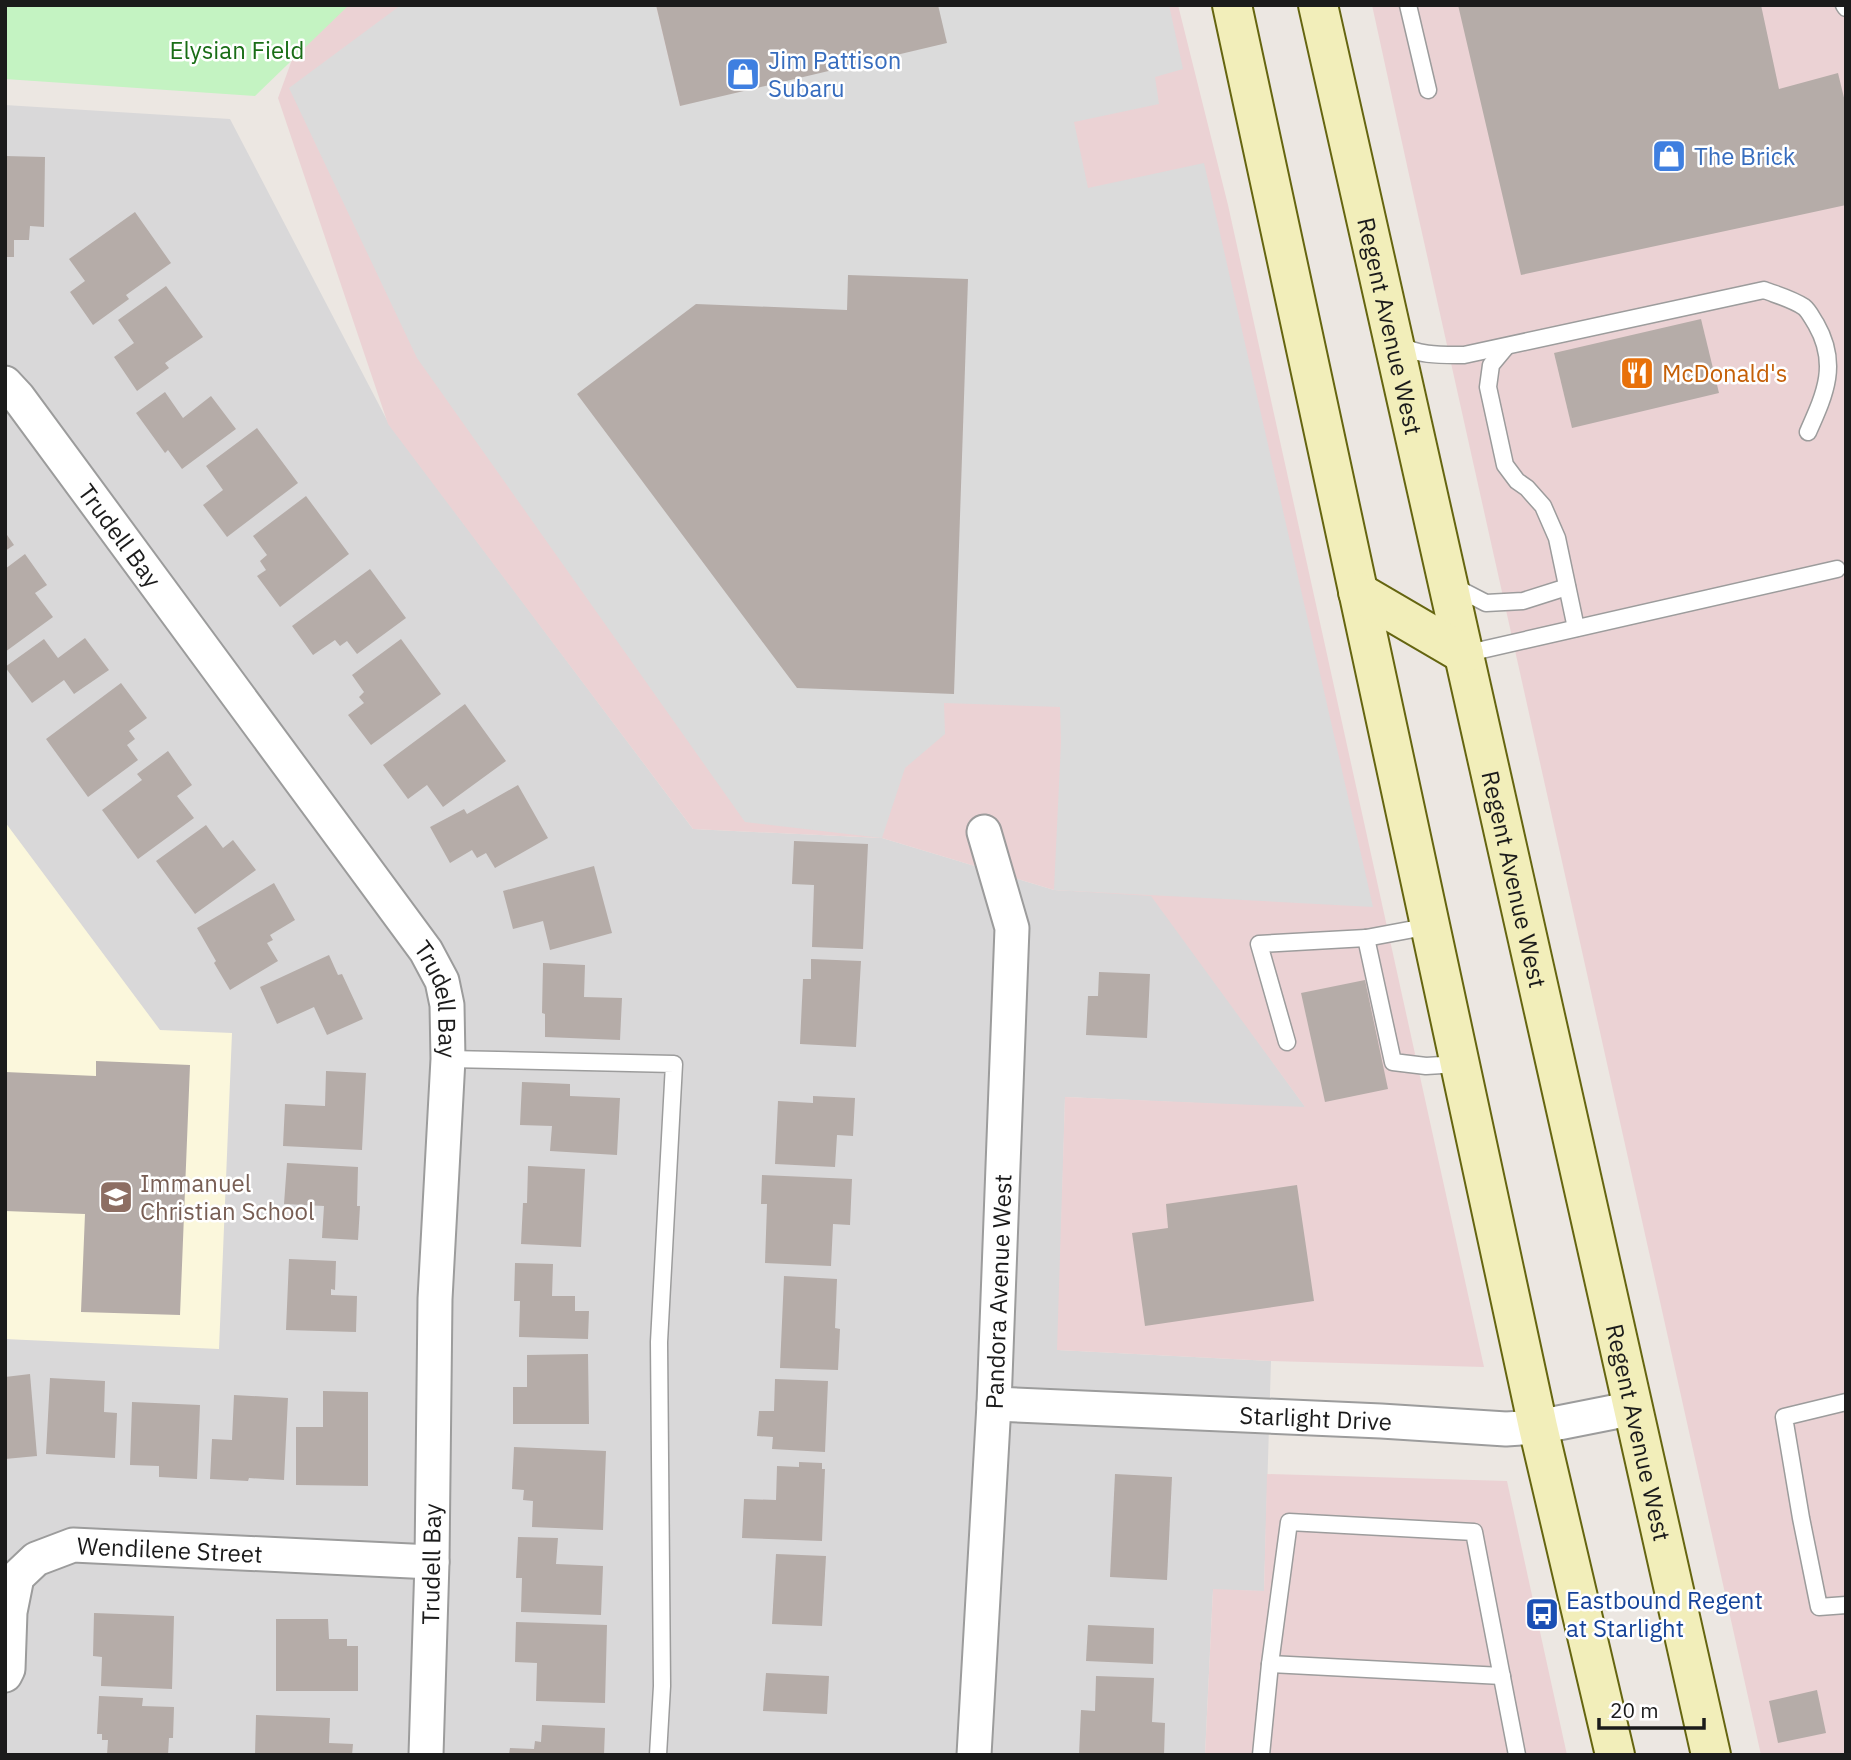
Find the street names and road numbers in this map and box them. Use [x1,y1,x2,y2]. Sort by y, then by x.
street label: Regent Avenue West [1350,214,1430,438]
street label: Trudell Bay [71,477,169,594]
street label: Regent Avenue West [1474,768,1554,991]
street label: Trudell Bay [407,934,464,1058]
street label: Pandora Avenue West [978,1173,1019,1410]
street label: Regent Avenue West [1599,1321,1678,1544]
street label: Starlight Drive [1239,1399,1393,1438]
street label: Trudell Bay [414,1503,448,1625]
street label: Wendilene Street [76,1529,263,1570]

